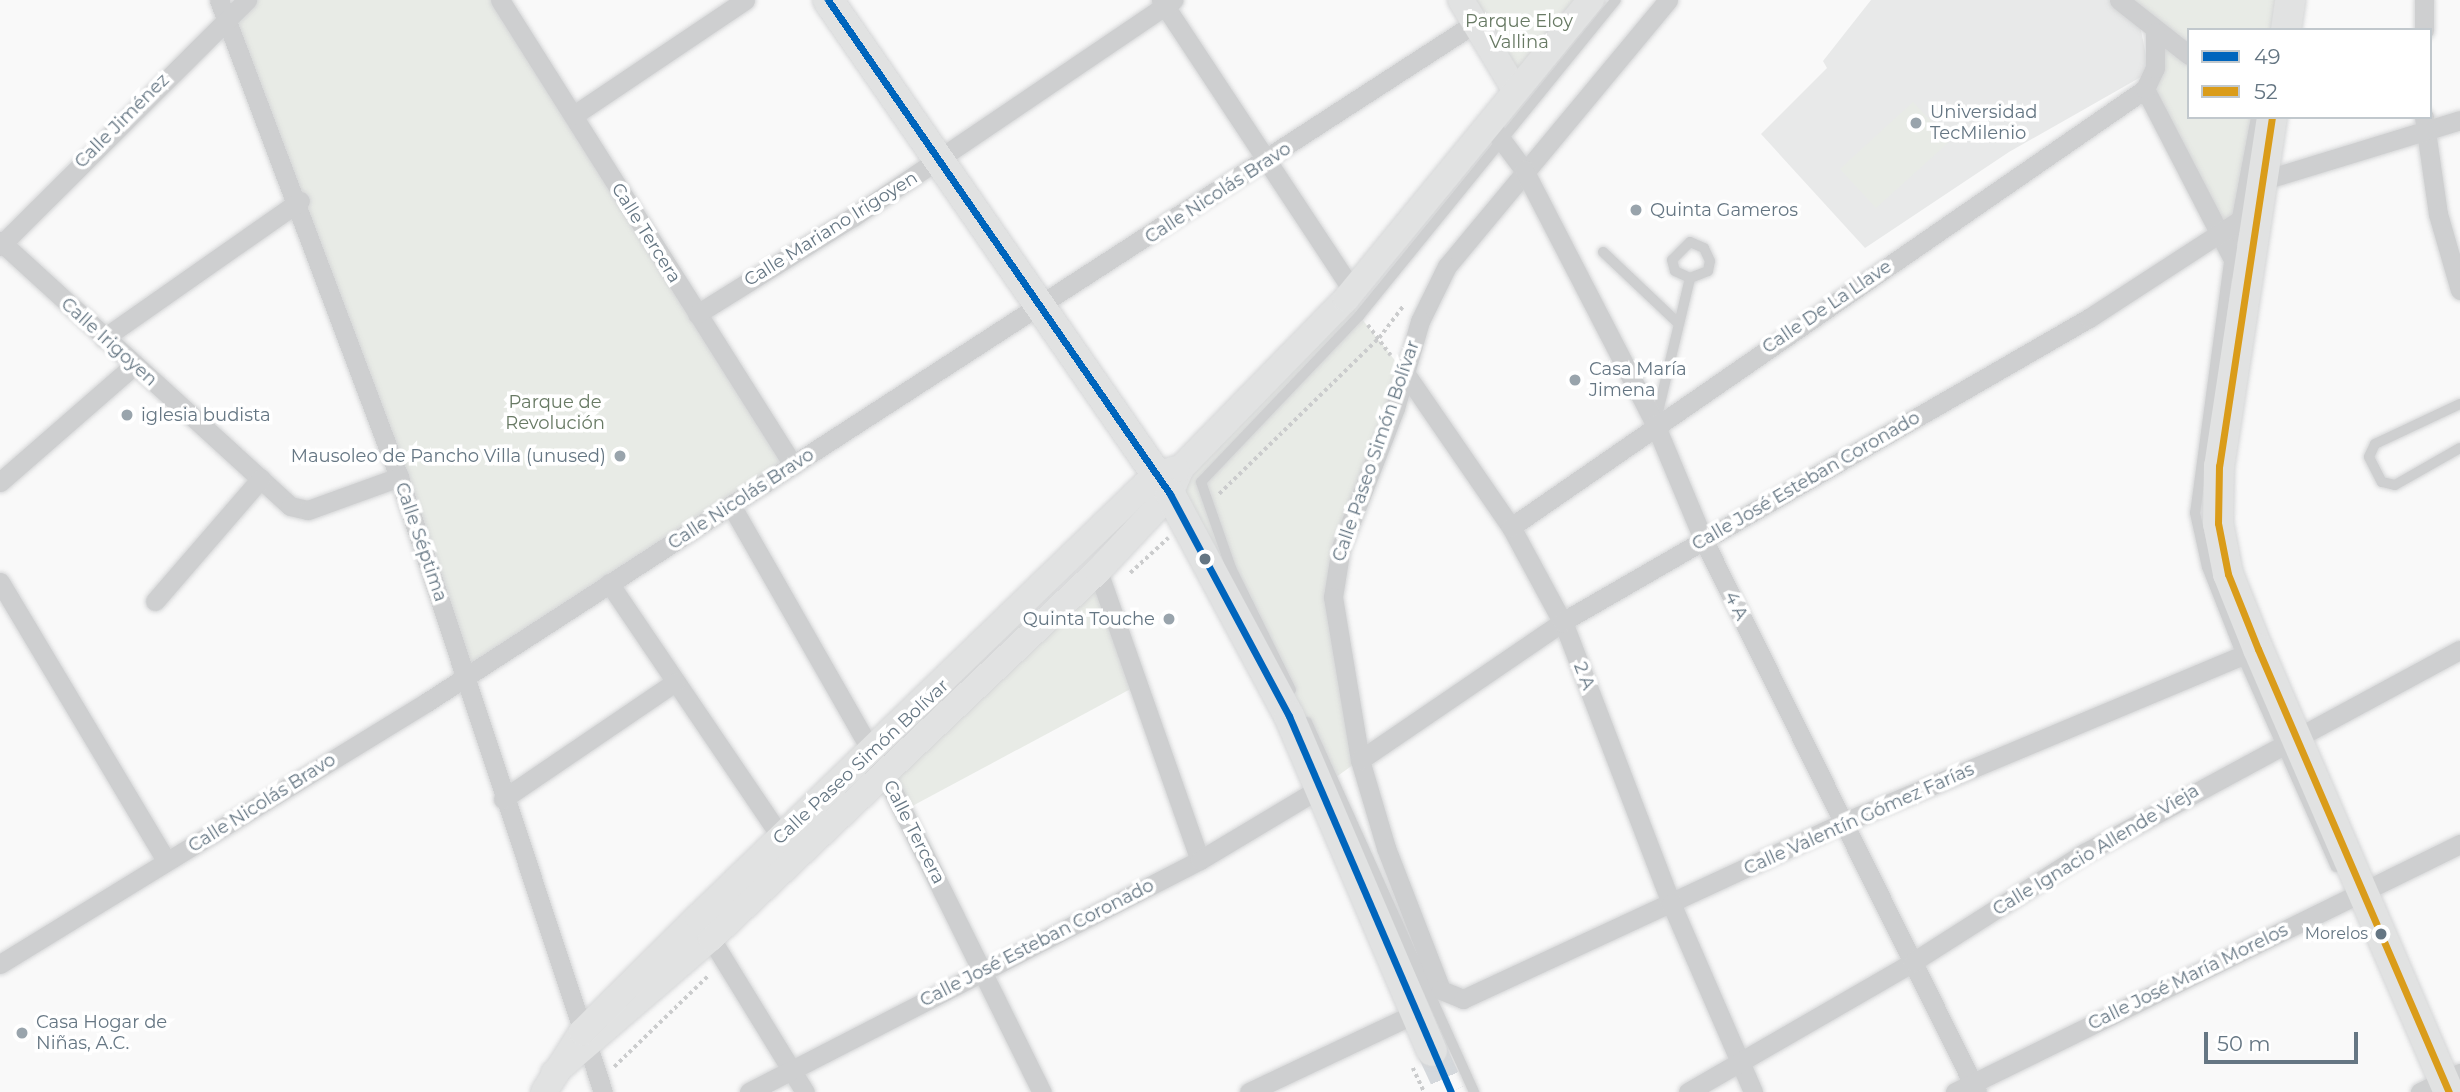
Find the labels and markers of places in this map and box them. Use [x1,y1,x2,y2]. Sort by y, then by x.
place label: Universidad TecMilenio [1930,102,2037,144]
marker: Universidad TecMilenio [1908,115,1924,131]
place label: Quinta Gameros [1650,199,1798,221]
marker: Quinta Gameros [1628,202,1644,218]
place label: Casa María Jimena [1589,359,1687,402]
marker: Casa María Jimena [1567,372,1583,388]
place label: iglesia budista [141,404,271,426]
marker: iglesia budista [119,407,135,423]
place label: Mausoleo de Pancho Villa (unused) [291,445,606,467]
marker: Mausoleo de Pancho Villa (unused) [612,448,628,464]
unlabelled marker [1198,552,1212,566]
place label: Quinta Touche [1023,608,1155,630]
marker: Quinta Touche [1161,611,1177,627]
place label: Morelos [2305,924,2368,944]
marker: Morelos [2374,927,2388,941]
place label: Casa Hogar de Niñas, A.C. [36,1012,167,1054]
marker: Casa Hogar de Niñas, A.C. [14,1025,30,1041]

